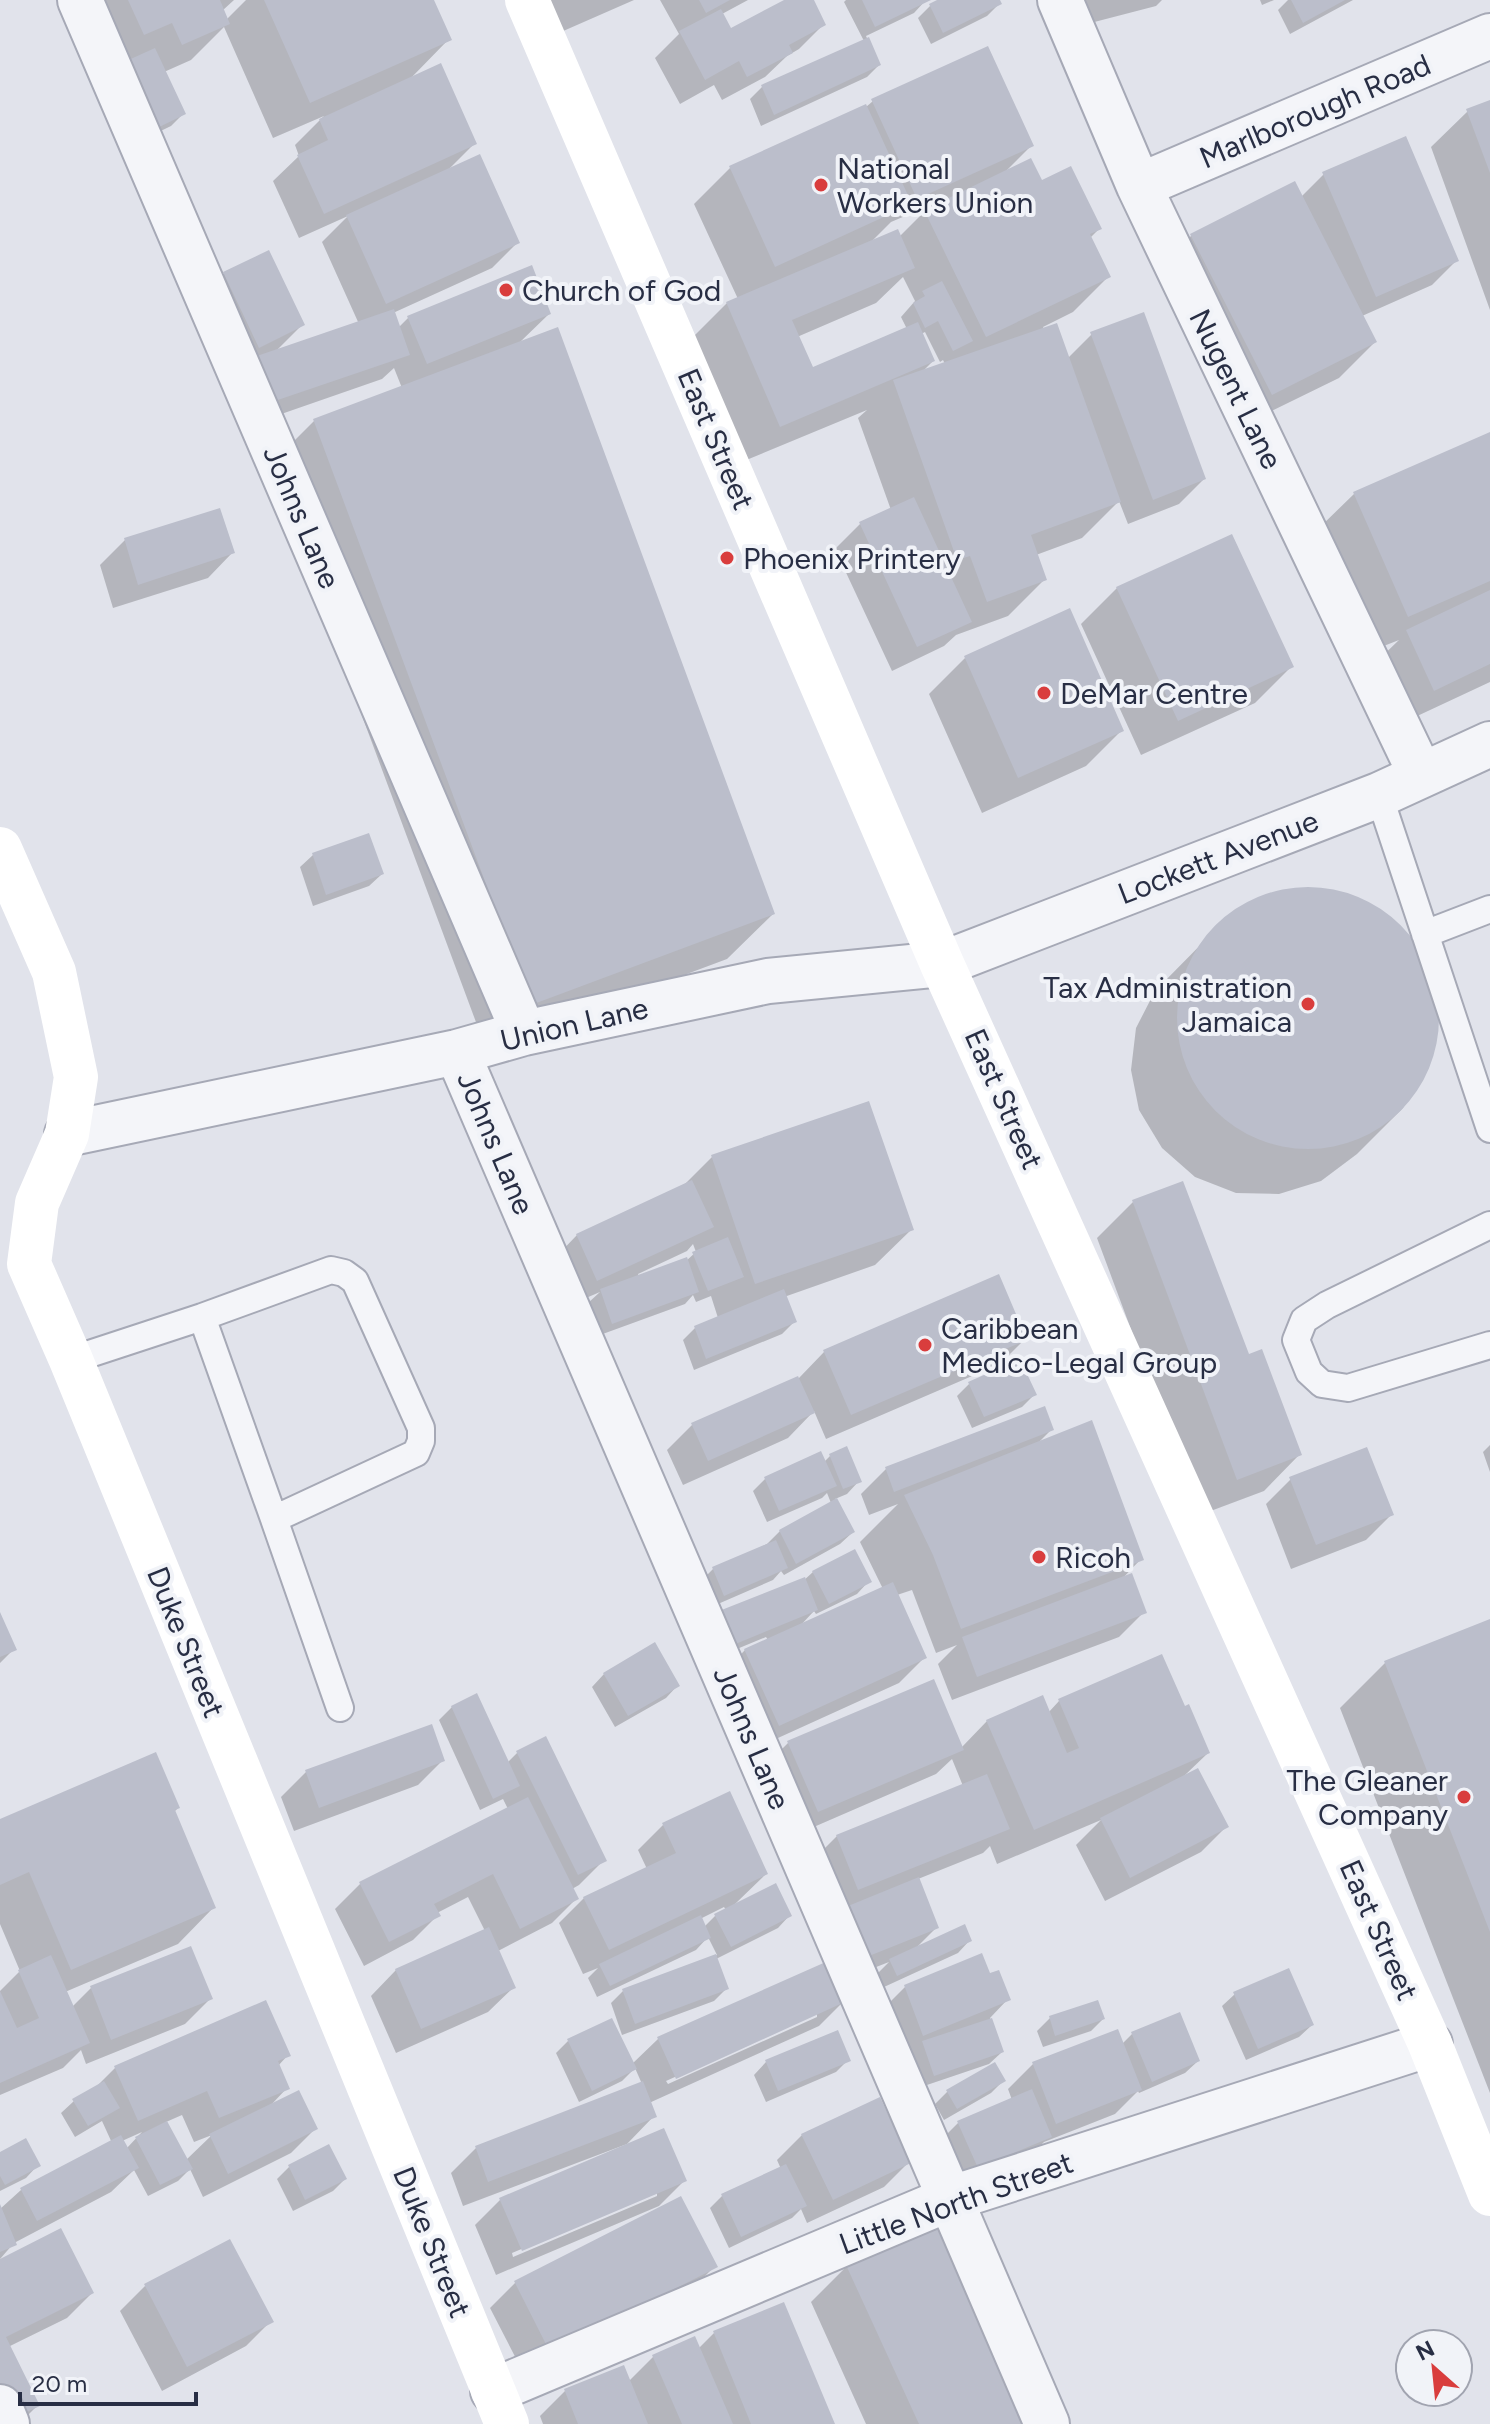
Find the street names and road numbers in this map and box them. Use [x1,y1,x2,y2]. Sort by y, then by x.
street label: Marlborough Road [1194,46,1436,176]
street label: Nugent Lane [1181,303,1291,475]
street label: East Street [670,363,762,515]
street label: Johns Lane [255,440,349,594]
street label: Lockett Avenue [1113,802,1323,912]
street label: Union Lane [497,989,651,1059]
street label: East Street [957,1023,1051,1175]
street label: Johns Lane [449,1066,543,1220]
street label: Duke Street [139,1561,233,1723]
street label: Johns Lane [705,1661,799,1815]
street label: East Street [1332,1854,1426,2006]
street label: Little North Street [834,2144,1078,2262]
street label: Duke Street [385,2161,479,2323]

